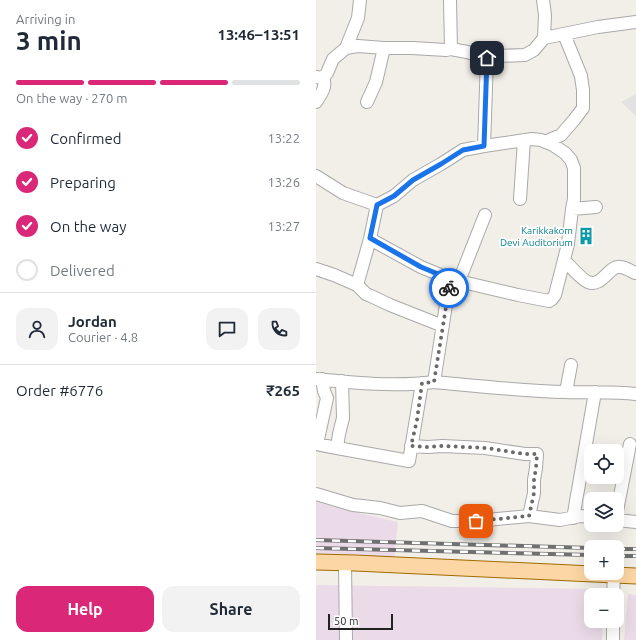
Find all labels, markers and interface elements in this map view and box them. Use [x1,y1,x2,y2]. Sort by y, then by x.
text: Arriving in [16,12,75,26]
text: 3 min [16,26,82,55]
text: 13:46–13:51 [217,26,300,43]
pin [470,41,504,75]
icon: home [476,47,498,69]
text: On the way · 270 m [16,91,128,105]
icon: check [16,127,38,149]
text: Confirmed [50,130,122,147]
text: 13:22 [267,131,300,145]
icon: check [16,171,38,193]
text: Preparing [50,174,116,191]
text: 13:26 [267,175,300,189]
icon: check [16,215,38,237]
text: On the way [50,218,126,235]
text: 13:27 [267,219,300,233]
place label: Karikkakom Devi Auditorium [500,225,573,248]
building icon: Karikkakom Devi Auditorium [576,226,596,246]
text: Delivered [50,262,115,279]
courier [429,268,469,308]
icon: bike [438,277,460,299]
button: person [16,308,58,350]
button: chat [206,308,248,350]
button: phone [258,308,300,350]
text: Jordan [68,313,117,330]
text: Courier · 4.8 [68,330,138,344]
text: Order #6776 [16,382,103,399]
text: ₹265 [266,382,300,399]
map controls [584,444,624,628]
button: locate [584,444,624,484]
button: layers [584,492,624,532]
pin [459,504,493,538]
icon: bag [465,510,487,532]
button: + [584,540,624,580]
button: Help [16,586,154,632]
button: Share [162,586,300,632]
button: − [584,588,624,628]
scale bar [328,612,393,631]
text: 50 m [334,615,358,627]

